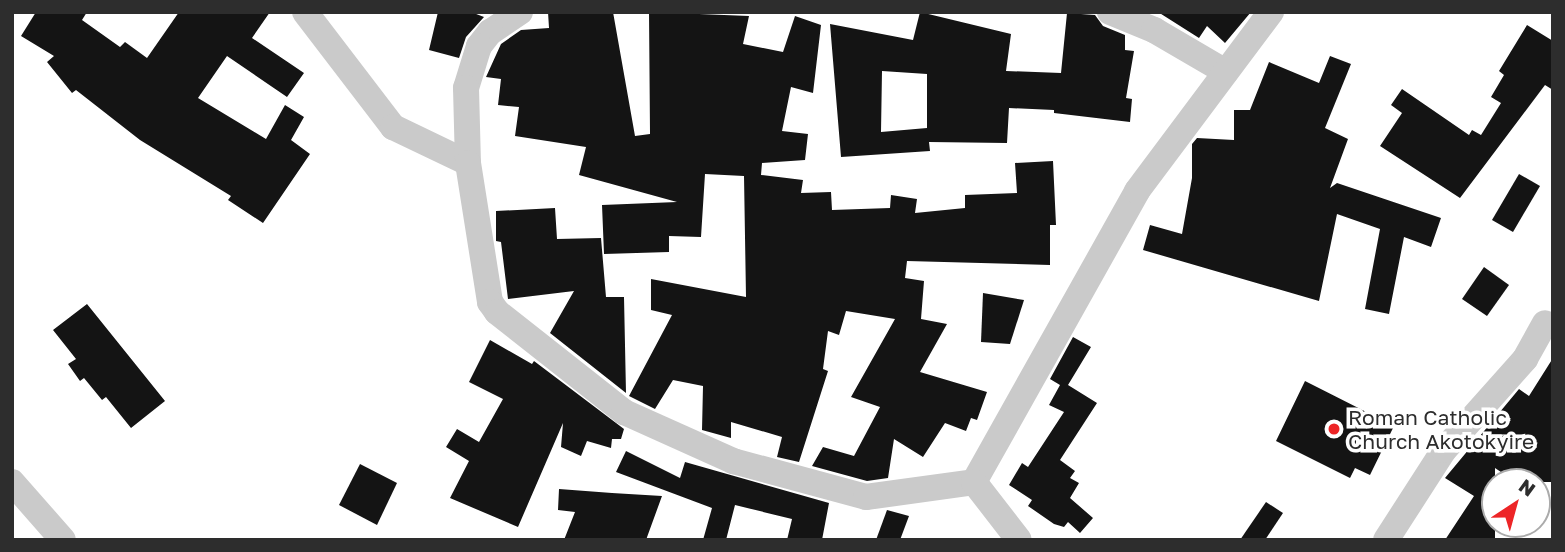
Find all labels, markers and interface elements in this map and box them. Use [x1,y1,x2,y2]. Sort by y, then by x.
place label: Roman Catholic Church Akotokyire [1348,404,1534,454]
marker: Roman Catholic Church Akotokyire [1326,421,1342,437]
north arrow [1481,468,1551,538]
text: N [1515,474,1540,501]

